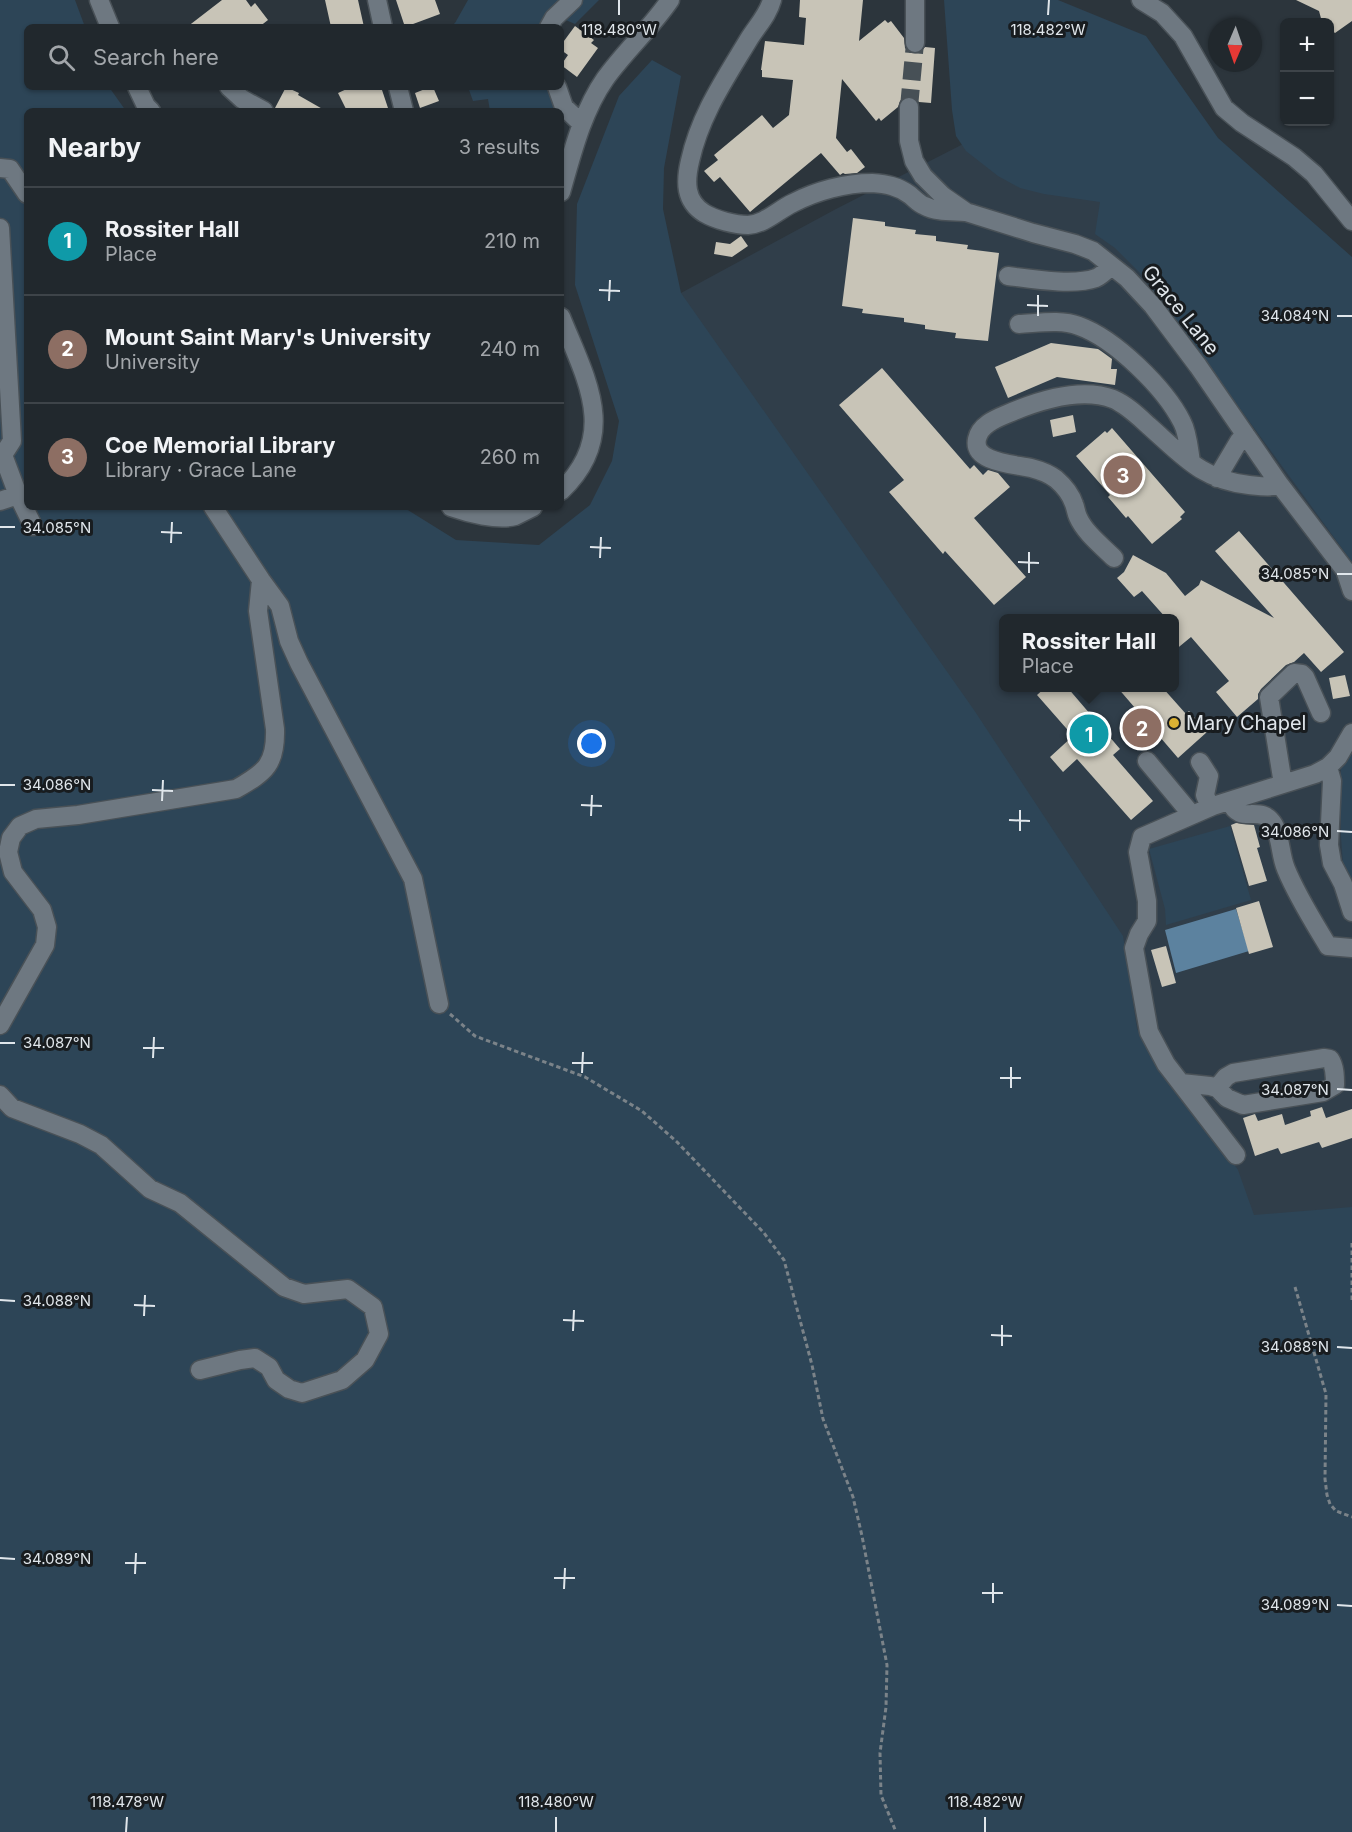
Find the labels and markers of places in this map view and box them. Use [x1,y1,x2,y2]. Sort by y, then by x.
pin: 3 [1104,452,1142,498]
pin: 2 [1122,706,1162,750]
place label: Mary Chapel [1186,711,1306,735]
pin: 1 [1070,712,1108,756]
marker: Mary Chapel [1167,716,1181,730]

